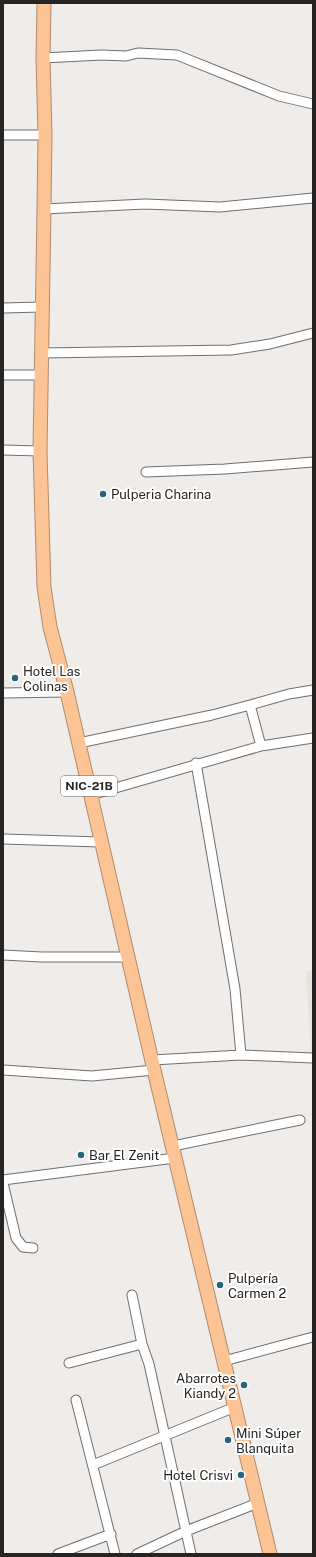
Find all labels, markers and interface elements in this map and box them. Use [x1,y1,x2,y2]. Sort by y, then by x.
place label: Pulperia Charina [111,487,211,502]
marker: Pulperia Charina [98,489,108,499]
place label: Hotel Las Colinas [23,664,80,694]
marker: Hotel Las Colinas [10,673,20,683]
road number: NIC-21B [61,776,117,796]
place label: Bar El Zenit [89,1148,159,1163]
marker: Bar El Zenit [76,1150,86,1160]
place label: Pulpería Carmen 2 [228,1271,286,1301]
marker: Pulpería Carmen 2 [215,1280,225,1290]
place label: Abarrotes Kiandy 2 [176,1371,236,1401]
marker: Abarrotes Kiandy 2 [239,1380,249,1390]
place label: Mini Súper Blanquita [236,1426,301,1456]
marker: Mini Súper Blanquita [223,1435,233,1445]
place label: Hotel Crisvi [163,1468,233,1483]
marker: Hotel Crisvi [236,1470,246,1480]

